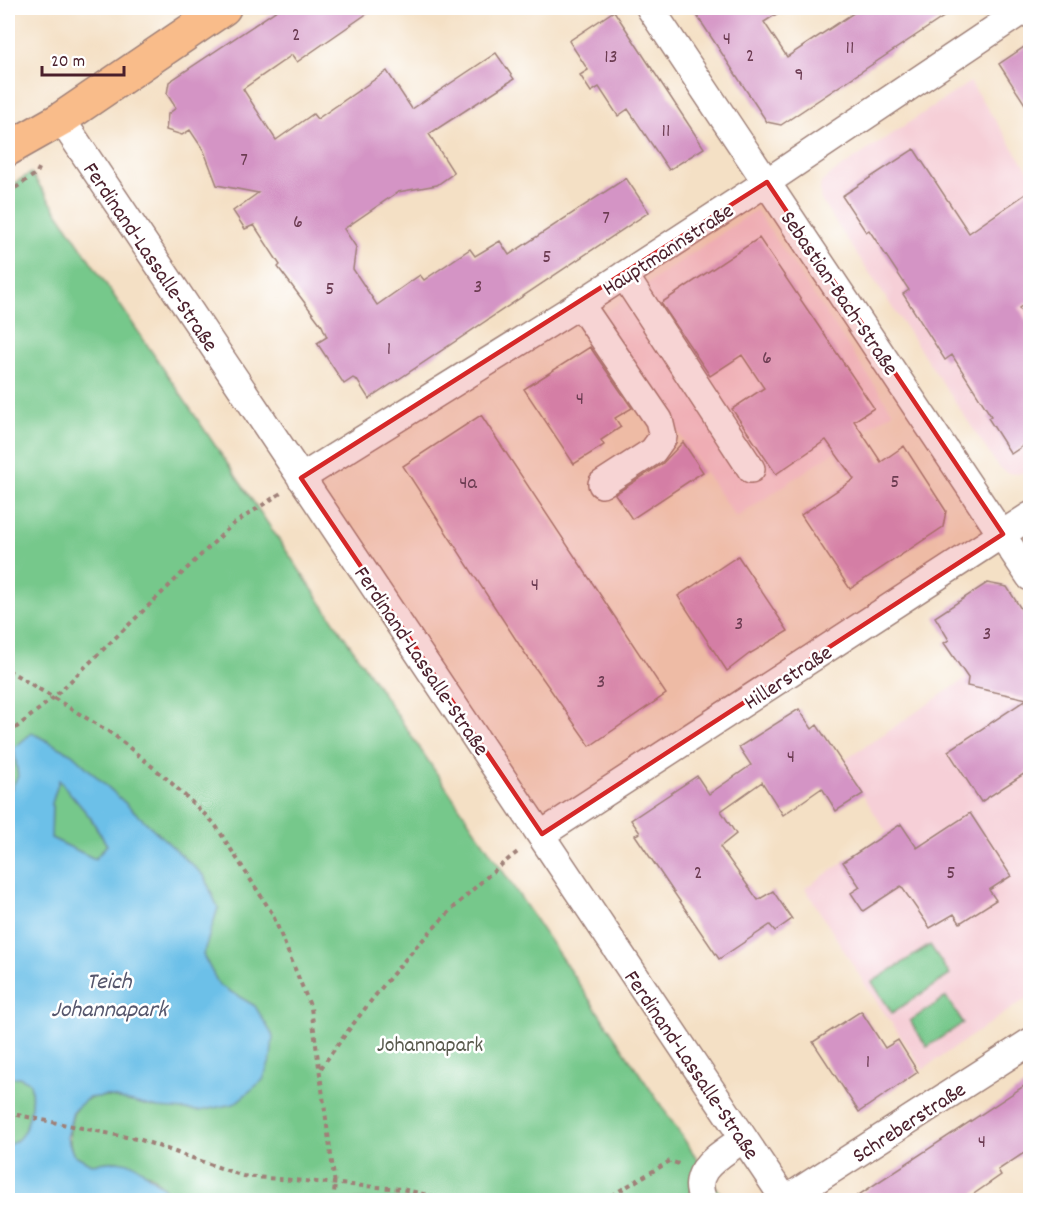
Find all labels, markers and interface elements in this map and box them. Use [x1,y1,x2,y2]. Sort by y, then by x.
house number: 2 [292,22,300,50]
house number: 4 [723,26,731,54]
house number: 11 [846,35,854,63]
scale bar [42,39,124,77]
house number: 2 [746,43,754,71]
house number: 13 [604,44,618,72]
text: 20 m [51,50,85,75]
house number: 9 [794,62,804,90]
house number: 11 [662,118,670,146]
house number: 7 [240,147,248,175]
street label: Ferdinand-Lassalle-Straße [74,157,224,359]
street label: Hauptmannstraße [597,197,741,305]
house number: 7 [602,205,610,233]
street label: Sebastian-Bach-Straße [771,206,905,382]
house number: 6 [293,209,303,237]
house number: 5 [542,244,552,272]
house number: 3 [474,274,482,302]
house number: 5 [325,276,335,304]
house number: 1 [387,336,391,364]
house number: 6 [762,345,772,373]
house number: 4 [576,386,584,414]
house number: 5 [890,469,900,497]
house number: 4a [459,470,477,498]
street label: Ferdinand-Lassalle-Straße [345,561,495,763]
house number: 4 [531,572,539,600]
house number: 3 [735,611,743,639]
house number: 3 [983,621,991,649]
street label: Hillerstraße [739,639,839,719]
house number: 3 [597,669,605,697]
house number: 4 [787,744,795,772]
house number: 2 [694,860,702,888]
house number: 5 [946,860,956,888]
street label: Ferdinand-Lassalle-Straße [615,965,765,1167]
water label: Teich Johannapark [51,966,169,1028]
park label: Johannapark [377,1031,483,1062]
house number: 1 [866,1049,870,1077]
street label: Schreberstraße [847,1076,973,1172]
house number: 4 [978,1129,986,1157]

